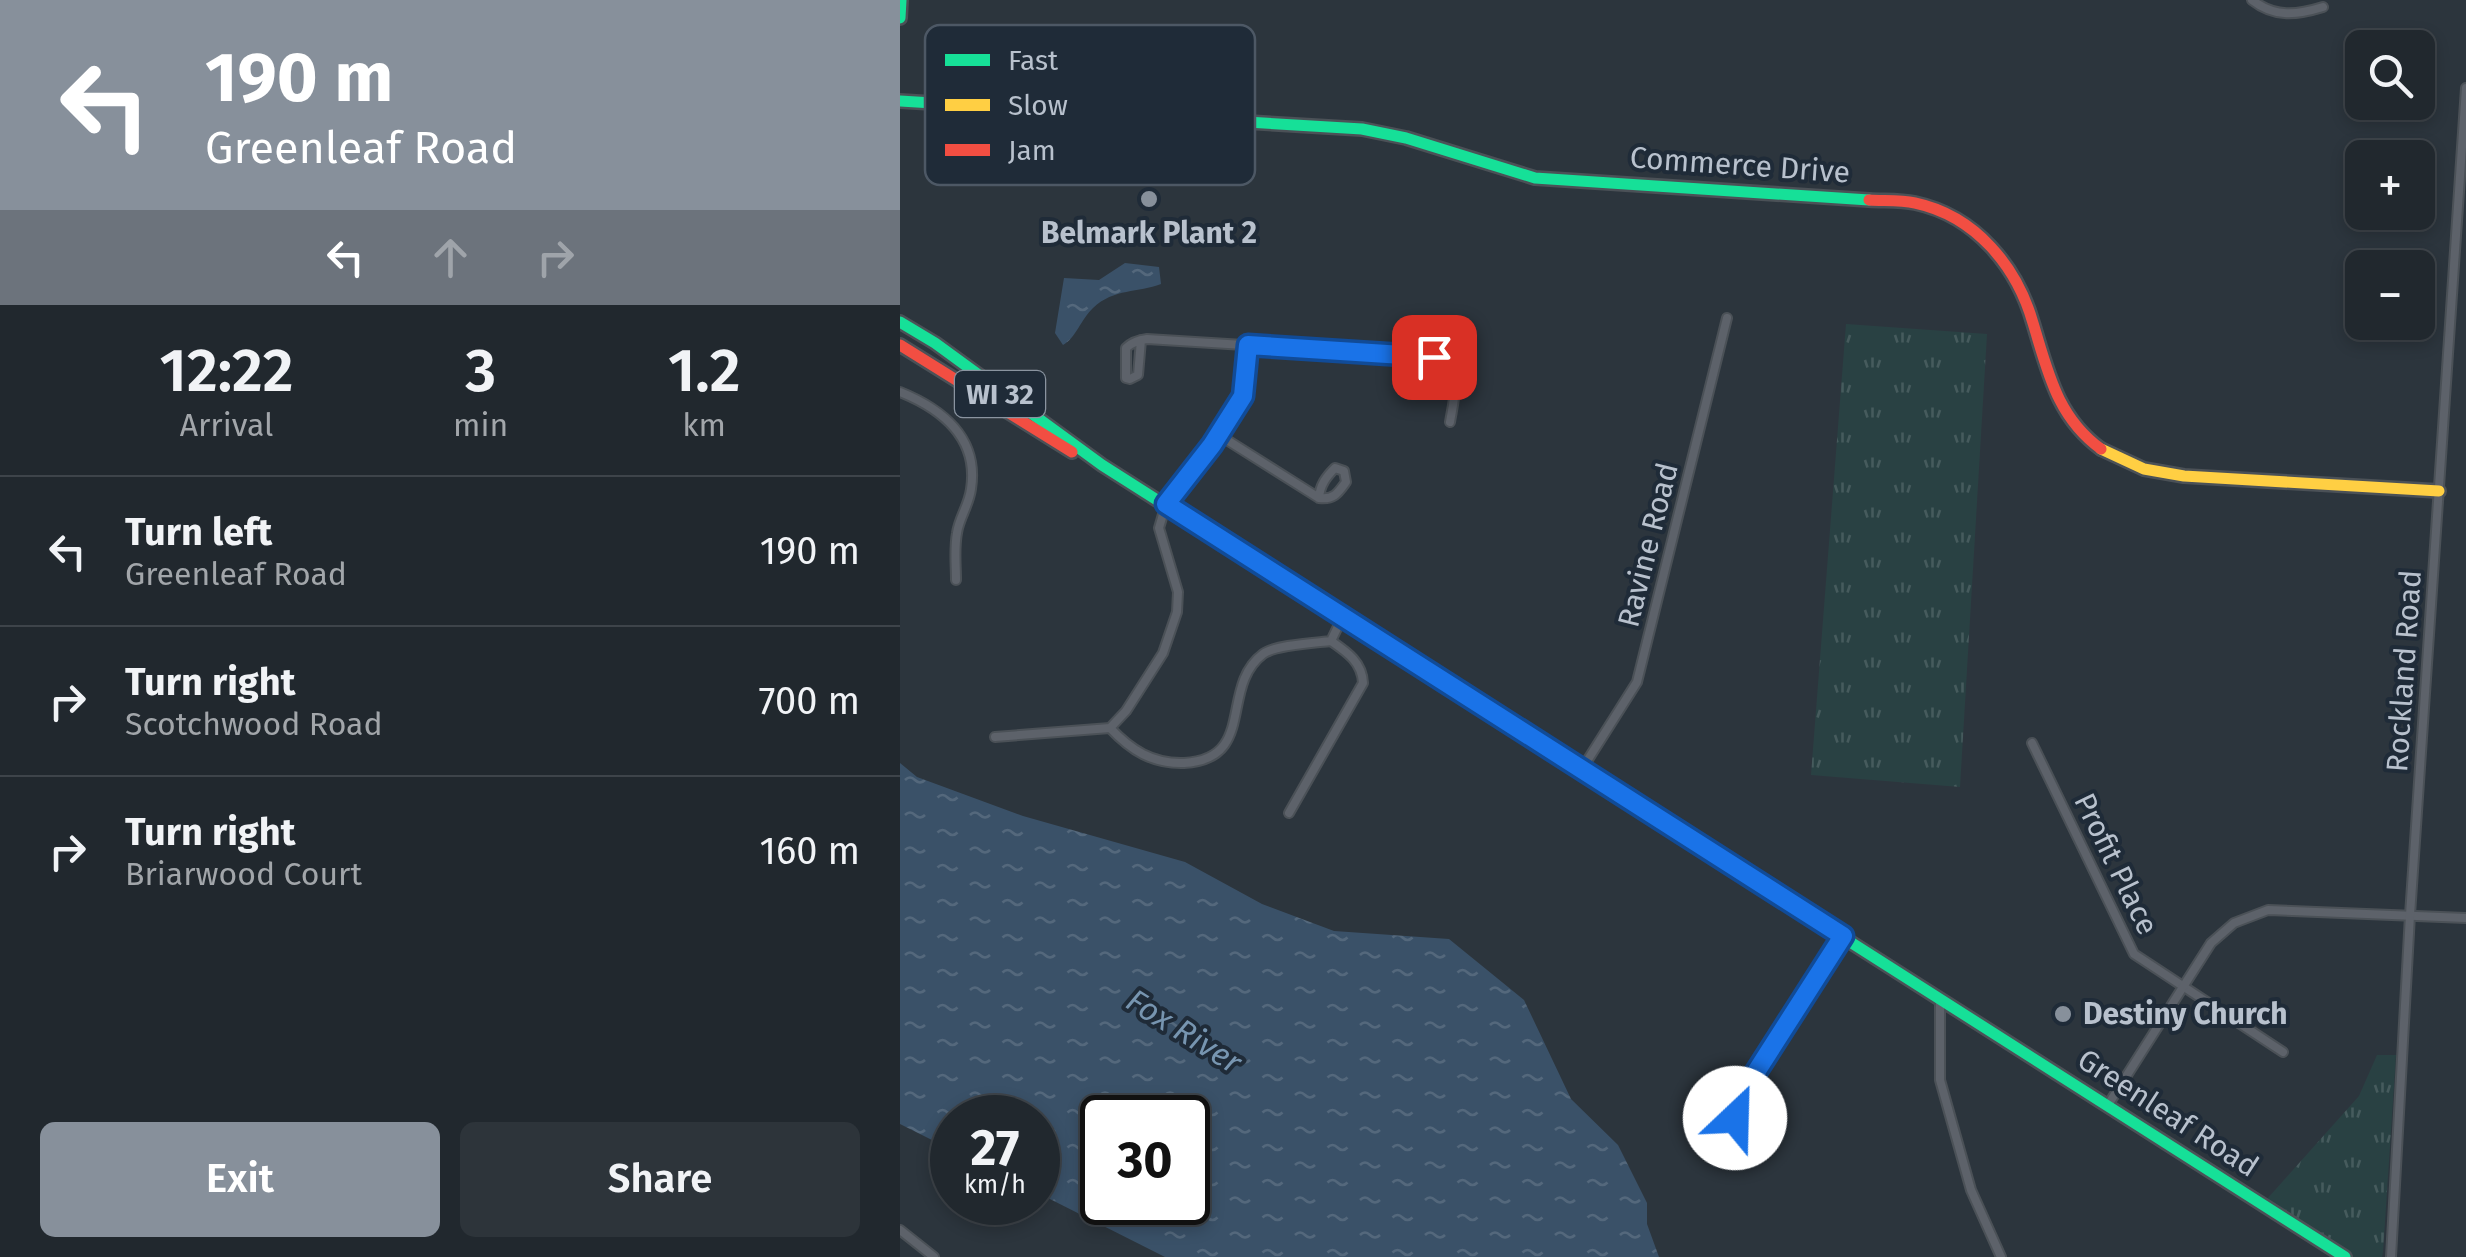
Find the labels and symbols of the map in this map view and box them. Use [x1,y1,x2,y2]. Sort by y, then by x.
legend [925,25,1255,185]
text: Fast [1008,44,1059,77]
text: Slow [1008,89,1068,122]
text: Jam [1008,134,1056,167]
street label: Commerce Drive [1629,139,1851,191]
marker: Belmark Plant 2 [1138,188,1160,210]
place label: Belmark Plant 2 [1041,215,1257,251]
pin [1392,315,1477,400]
road number: WI 32 [955,371,1045,417]
street label: Ravine Road [1610,459,1686,631]
street label: Rockland Road [2379,569,2429,773]
street label: Profit Place [2066,787,2166,941]
water label: Fox River [1119,981,1250,1082]
place label: Destiny Church [2083,996,2288,1032]
marker: Destiny Church [2052,1003,2074,1025]
street label: Greenleaf Road [2071,1041,2265,1185]
position arrow [1683,1066,1787,1170]
speed limit sign: 30 [1080,1095,1210,1225]

